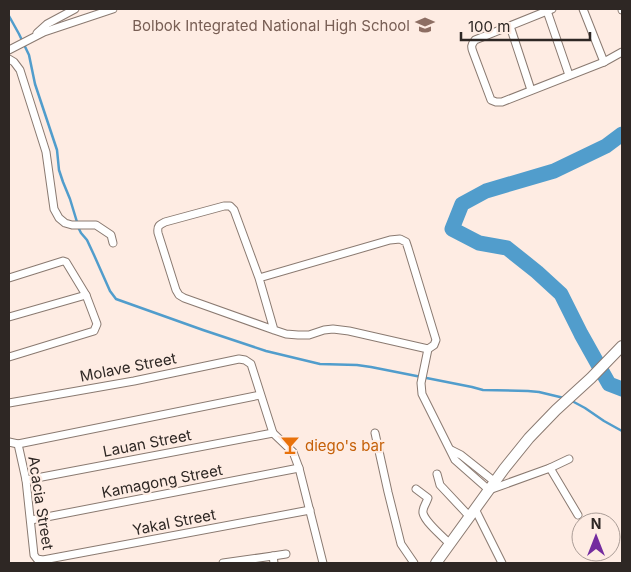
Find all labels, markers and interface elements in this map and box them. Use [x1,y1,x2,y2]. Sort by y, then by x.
scale bar [461,10,590,42]
school or university icon: Bolbok Integrated National High School [414,14,436,36]
place label: Bolbok Integrated National High School [132,16,410,35]
text: 100 m [468,17,510,36]
street label: Molave Street [78,348,178,386]
street label: Lauan Street [101,425,193,461]
bar icon: diego's bar [279,434,301,456]
place label: diego's bar [305,436,385,455]
street label: Acacia Street [24,455,58,551]
street label: Kamagong Street [100,460,224,502]
street label: Yakal Street [131,505,217,539]
north arrow [571,512,621,562]
text: N [591,515,601,532]

